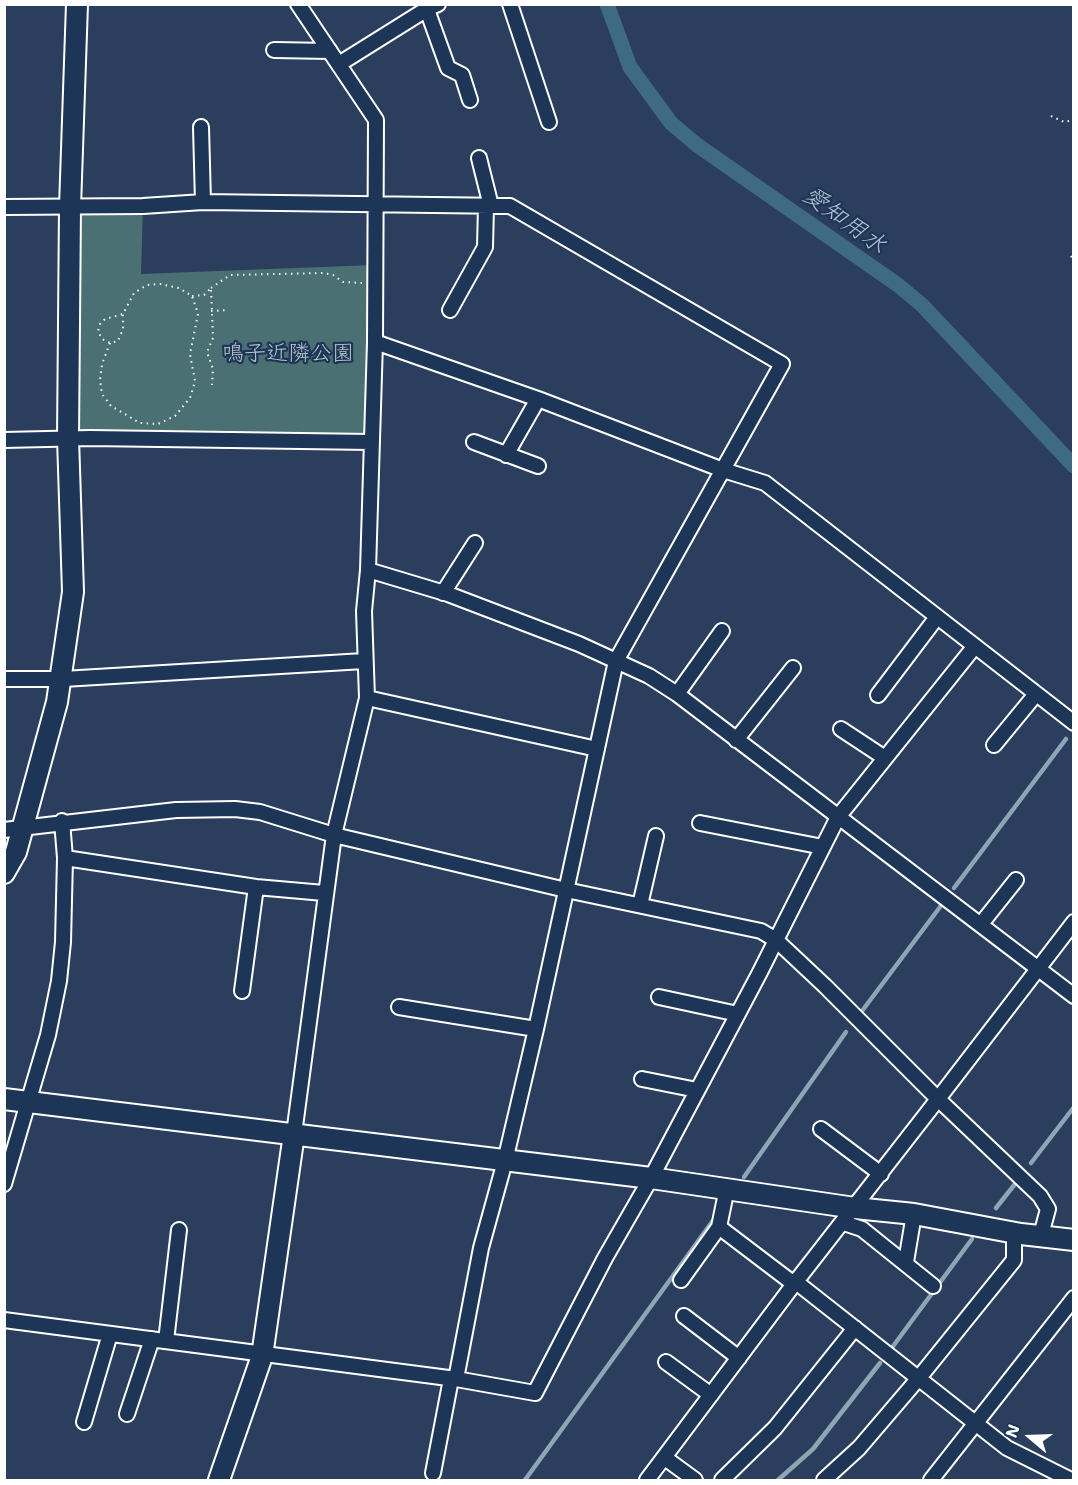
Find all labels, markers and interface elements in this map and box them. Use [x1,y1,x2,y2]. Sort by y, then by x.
water label: 愛知用水 [797,181,891,261]
park label: 鳴子近隣公園 [222,341,354,367]
north arrow [1000,1407,1060,1467]
text: N [1001,1422,1025,1440]

